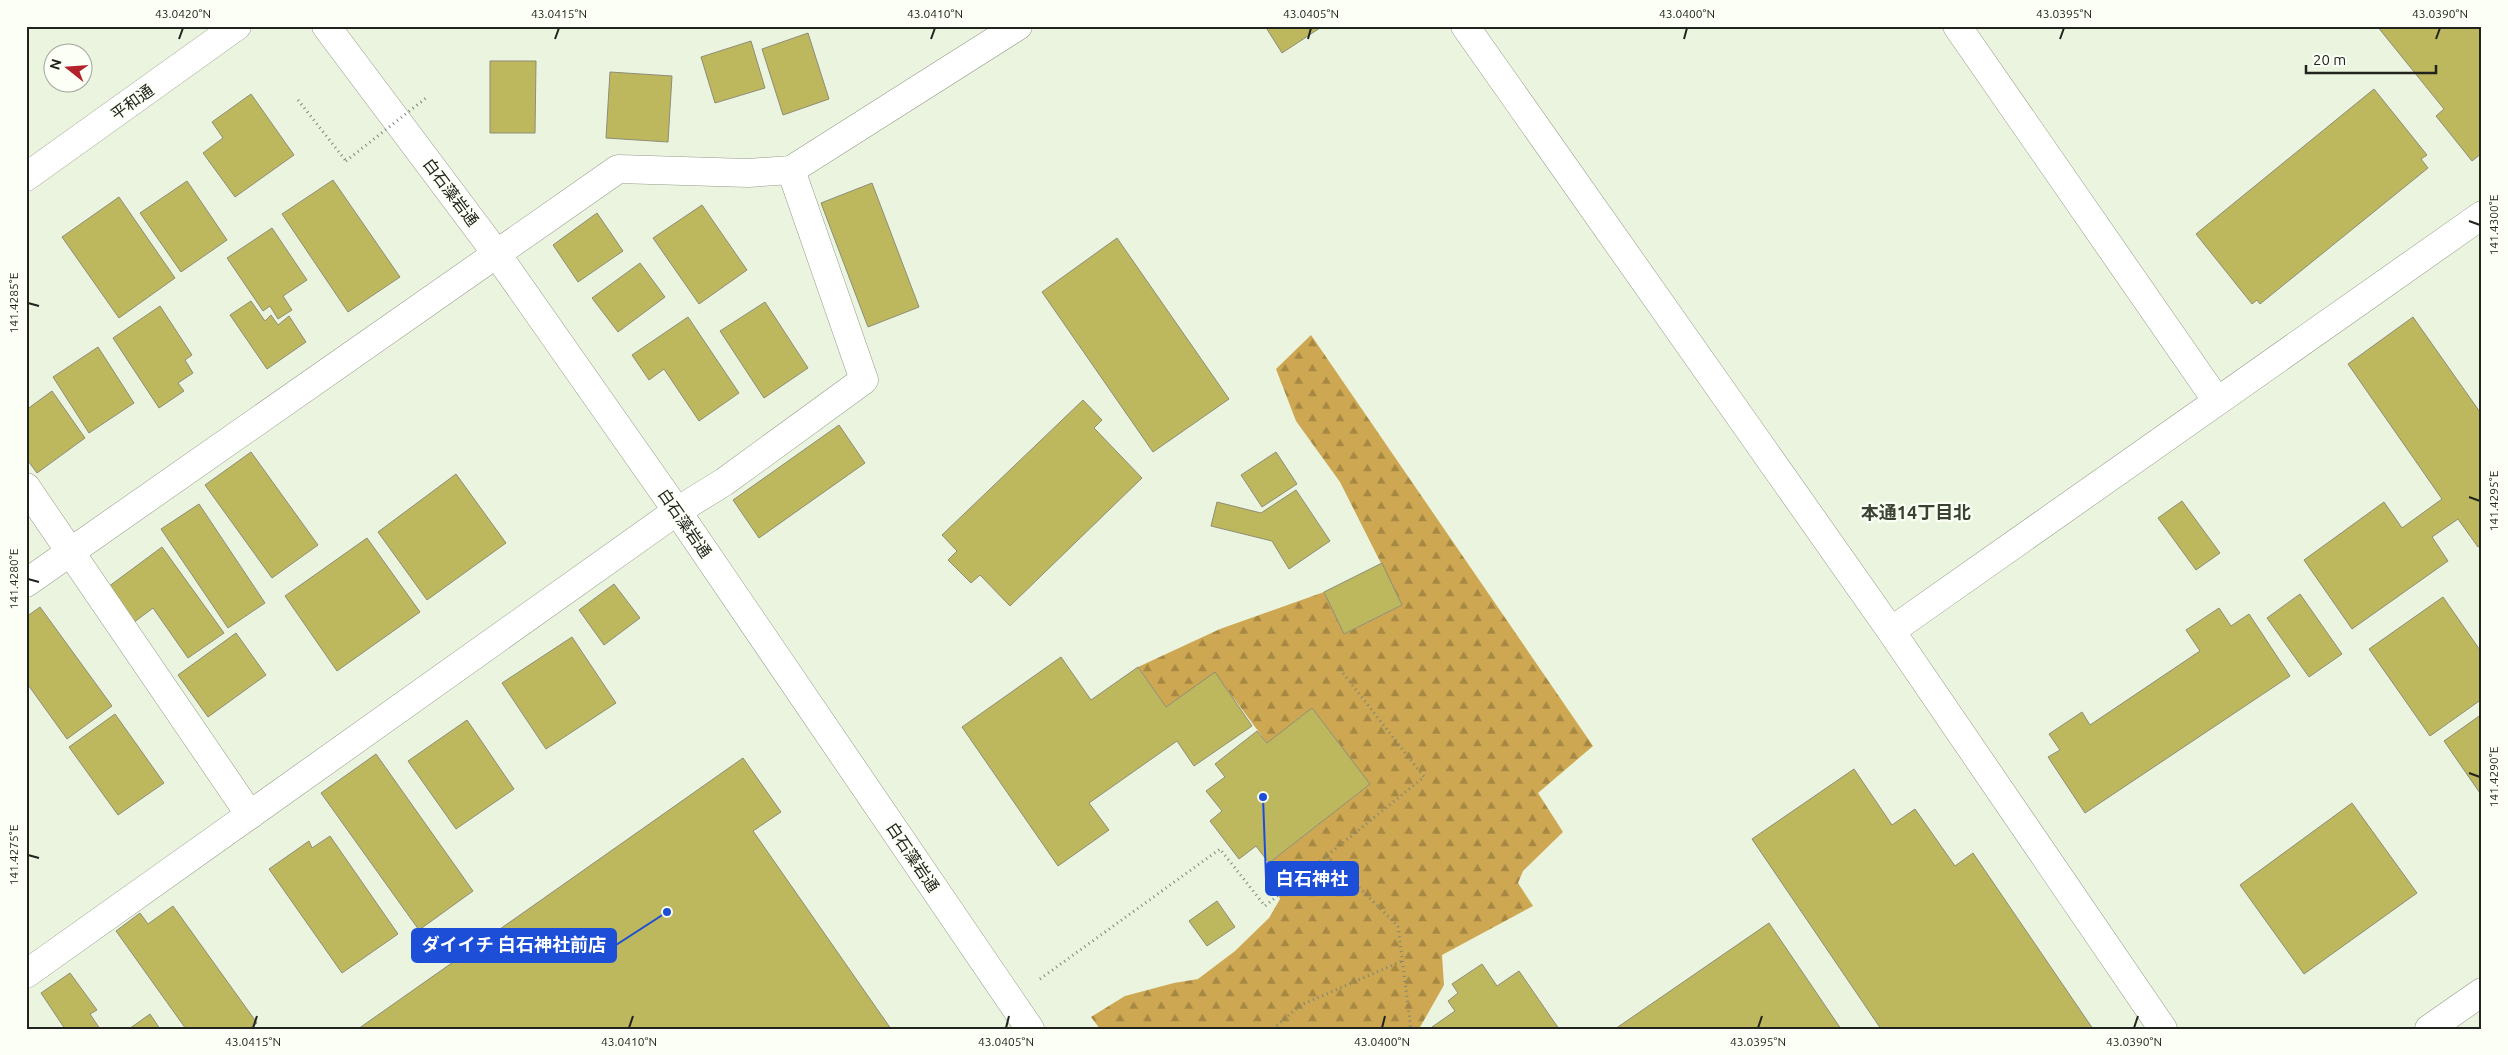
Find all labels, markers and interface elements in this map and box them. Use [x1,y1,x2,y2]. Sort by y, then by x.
text: 43.0420°N [155,7,211,20]
text: 43.0415°N [531,7,587,20]
text: 43.0410°N [907,7,963,20]
text: 43.0405°N [1283,7,1339,20]
text: 43.0400°N [1659,7,1715,20]
text: 43.0395°N [2036,7,2092,20]
text: 43.0390°N [2412,7,2468,20]
north arrow [42,42,92,92]
scale bar [2306,42,2436,74]
text: 20 m [2313,51,2346,68]
text: N [46,57,65,72]
street label: 平和通 [107,81,157,123]
street label: 白石藻岩通 [420,155,482,229]
text: 141.4300°E [2487,194,2500,255]
text: 141.4285°E [7,272,20,333]
text: 141.4295°E [2487,470,2500,531]
street label: 白石藻岩通 [655,485,715,561]
district label: 本通14丁目北 [1861,502,1971,522]
text: 141.4280°E [7,548,20,609]
text: 141.4290°E [2487,746,2500,807]
street label: 白石藻岩通 [883,819,943,895]
text: 141.4275°E [7,824,20,885]
callout: 白石神社 [1266,862,1358,895]
text: 白石神社 [1276,868,1348,888]
callout: ダイイチ 白石神社前店 [412,929,616,962]
text: ダイイチ 白石神社前店 [422,934,606,954]
text: 43.0415°N [225,1035,281,1048]
text: 43.0410°N [601,1035,657,1048]
text: 43.0405°N [978,1035,1034,1048]
text: 43.0400°N [1354,1035,1410,1048]
text: 43.0395°N [1730,1035,1786,1048]
text: 43.0390°N [2106,1035,2162,1048]

